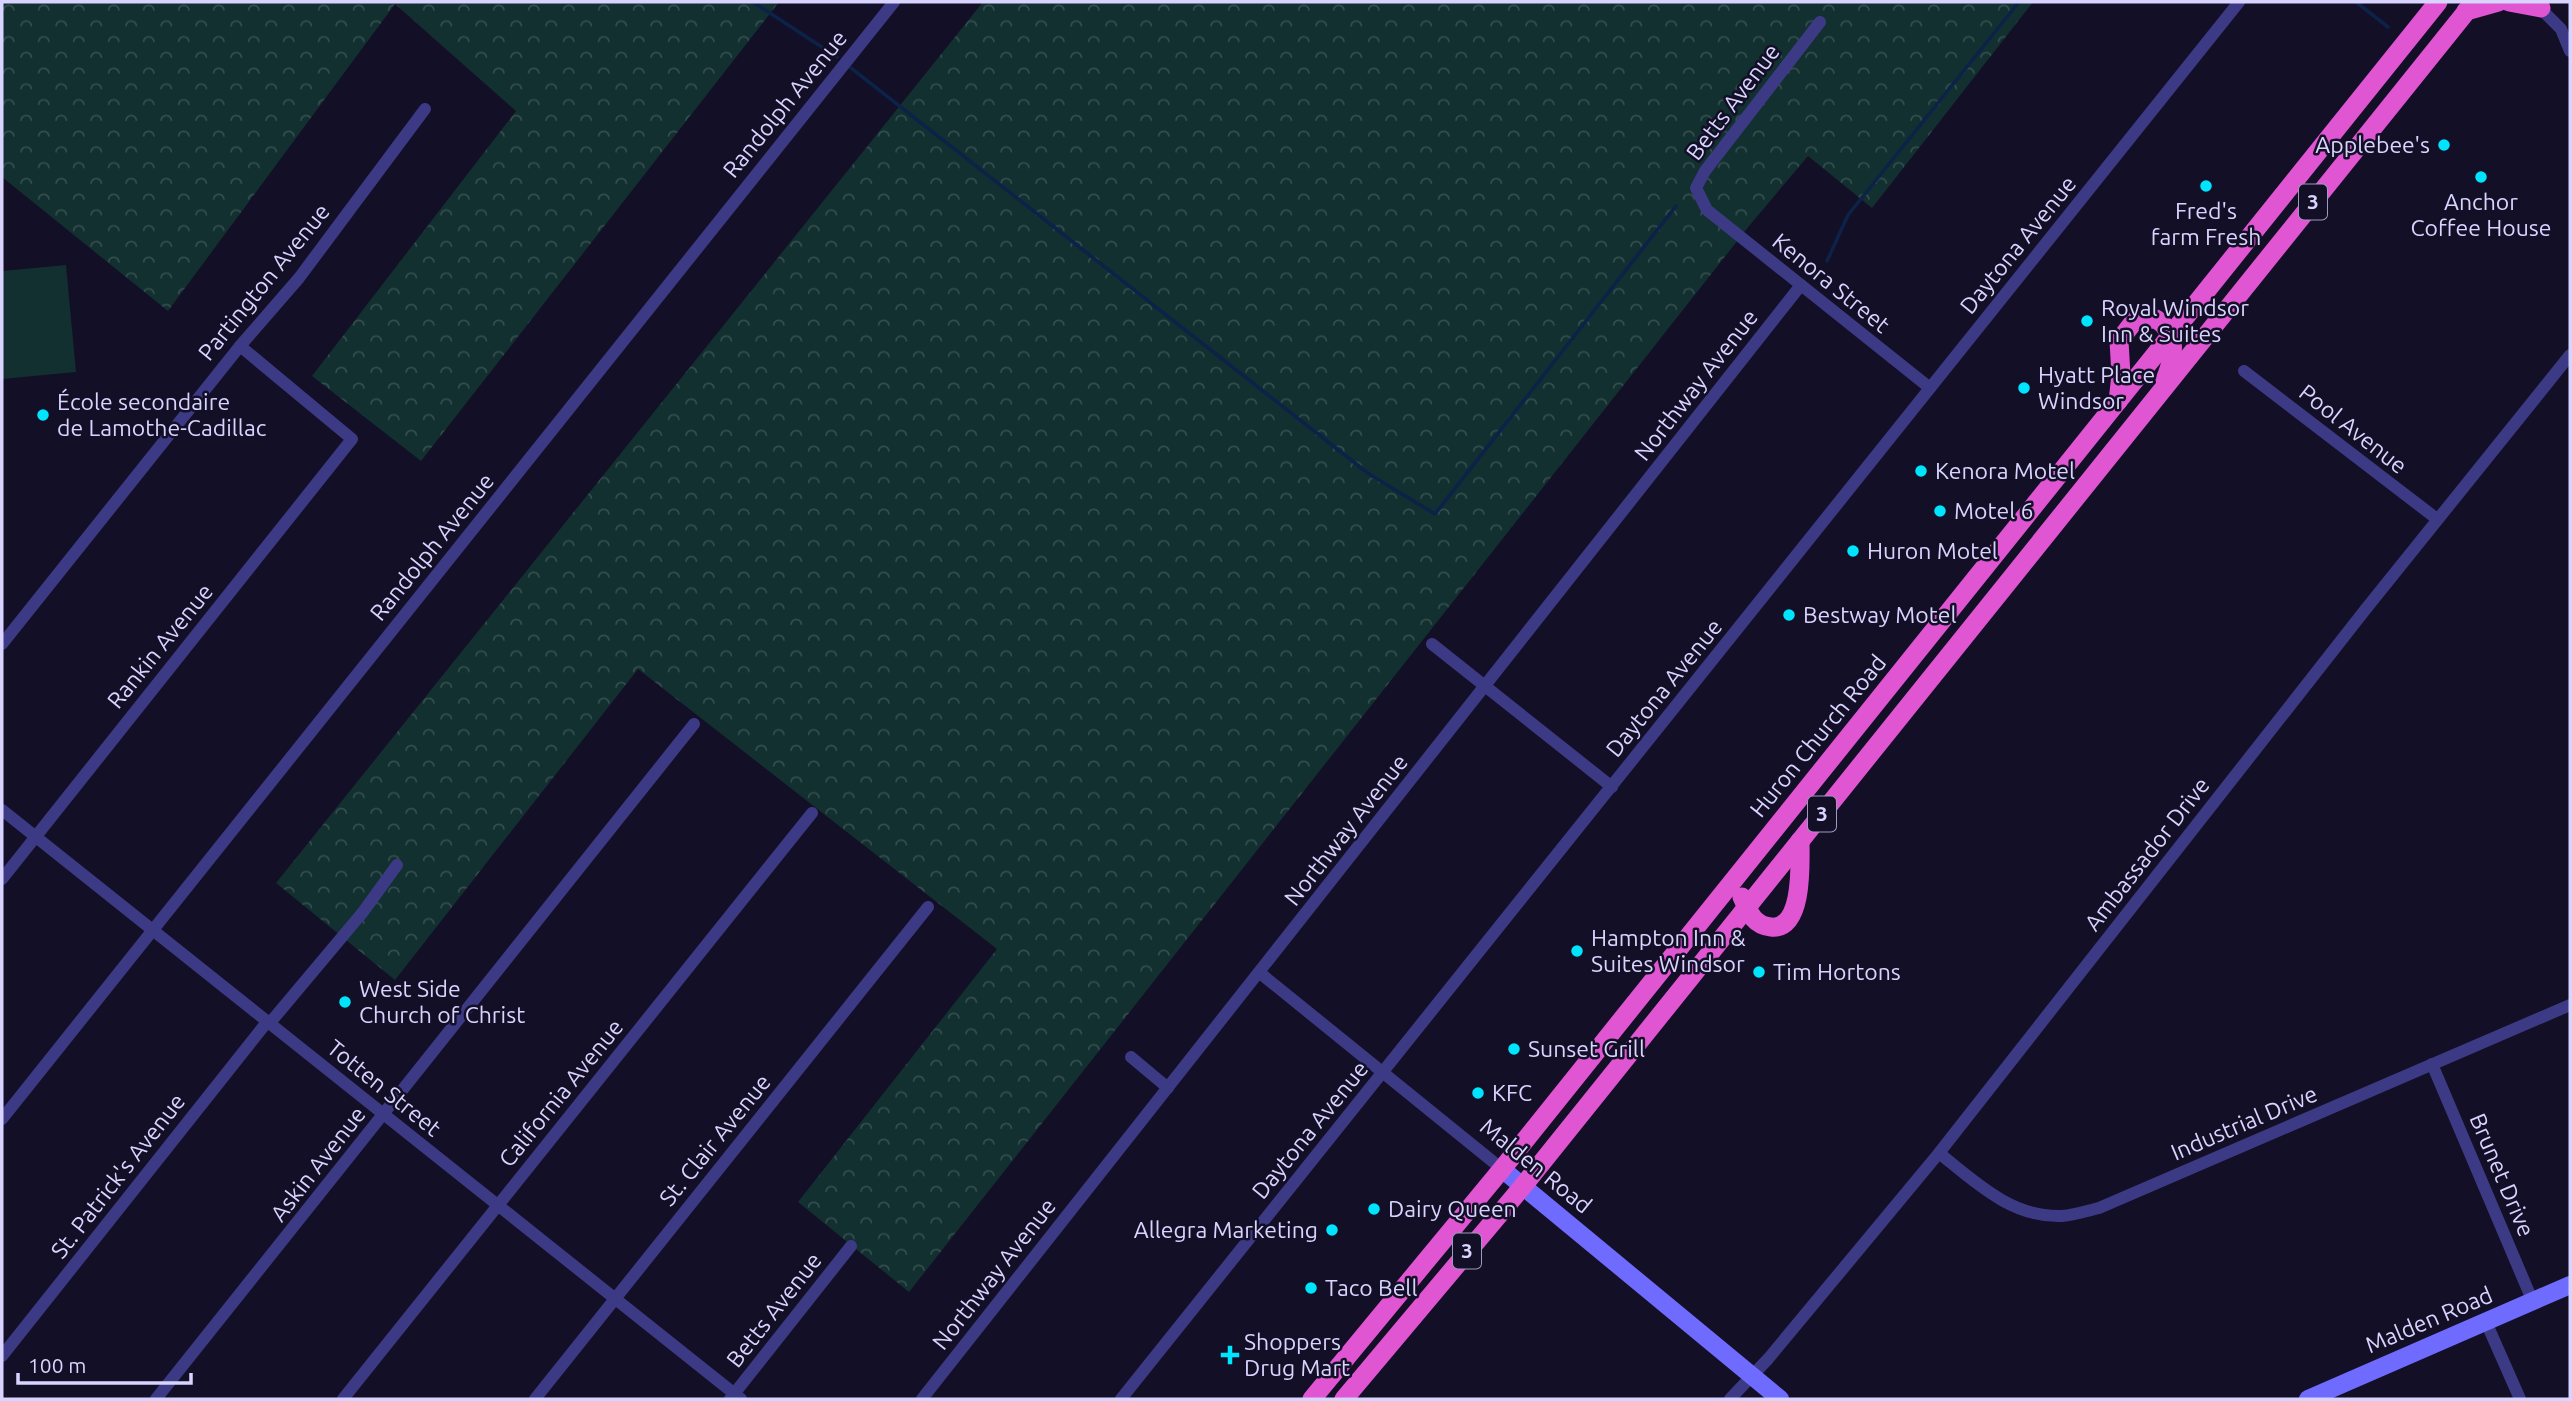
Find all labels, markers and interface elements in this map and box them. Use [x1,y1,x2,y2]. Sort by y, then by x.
street label: Randolph Avenue [718,25,851,182]
street label: Betts Avenue [1681,39,1784,164]
place label: Applebee's [2315,132,2430,157]
marker: Applebee's [2436,137,2452,153]
marker: Anchor Coffee House [2473,169,2489,185]
street label: Daytona Avenue [1955,171,2081,318]
marker: Fred's farm Fresh [2198,178,2214,194]
road number: 3 [2299,184,2327,220]
place label: Anchor Coffee House [2411,189,2552,240]
place label: Fred's farm Fresh [2151,198,2261,249]
street label: Partington Avenue [193,199,334,365]
street label: Kenora Street [1768,228,1895,337]
place label: Royal Windsor Inn & Suites [2101,295,2249,346]
street label: Northway Avenue [1629,304,1762,465]
marker: Royal Windsor Inn & Suites [2079,313,2095,329]
place label: Hyatt Place Windsor [2038,362,2155,413]
street label: Pool Avenue [2295,379,2412,478]
marker: Hyatt Place Windsor [2016,380,2032,396]
place label: École secondaire de Lamothe-Cadillac [57,388,267,440]
marker: École secondaire de Lamothe-Cadillac [35,407,51,423]
place label: Kenora Motel [1935,458,2075,483]
marker: Kenora Motel [1913,463,1929,479]
street label: Randolph Avenue [365,468,498,625]
place label: Motel 6 [1954,498,2033,523]
marker: Motel 6 [1932,503,1948,519]
place label: Huron Motel [1867,538,1998,563]
marker: Huron Motel [1845,543,1861,559]
street label: Rankin Avenue [102,579,217,713]
place label: Bestway Motel [1803,602,1956,627]
marker: Bestway Motel [1781,607,1797,623]
street label: Daytona Avenue [1601,614,1727,761]
street label: Huron Church Road [1745,650,1891,822]
street label: Northway Avenue [1279,749,1412,910]
street label: Ambassador Drive [2079,772,2214,935]
road number: 3 [1808,796,1836,832]
place label: Hampton Inn & Suites Windsor [1591,925,1745,976]
marker: Hampton Inn & Suites Windsor [1569,943,1585,959]
place label: Tim Hortons [1773,959,1901,984]
marker: Tim Hortons [1751,964,1767,980]
place label: West Side Church of Christ [359,976,525,1027]
marker: West Side Church of Christ [337,994,353,1010]
street label: California Avenue [494,1014,628,1171]
street label: Totten Street [323,1034,446,1141]
place label: Sunset Grill [1528,1036,1645,1061]
marker: Sunset Grill [1506,1041,1522,1057]
street label: Daytona Avenue [1247,1056,1373,1203]
street label: St. Clair Avenue [654,1069,775,1210]
place label: KFC [1492,1080,1532,1105]
street label: Industrial Drive [2167,1080,2321,1165]
marker: KFC [1470,1085,1486,1101]
street label: St. Patrick's Avenue [46,1089,190,1263]
street label: Askin Avenue [265,1101,370,1226]
street label: Brunet Drive [2465,1110,2540,1240]
street label: Malden Road [1476,1113,1597,1218]
street label: Northway Avenue [927,1193,1060,1354]
place label: Dairy Queen [1388,1196,1517,1221]
marker: Dairy Queen [1366,1201,1382,1217]
place label: Allegra Marketing [1134,1217,1318,1242]
marker: Allegra Marketing [1324,1222,1340,1238]
road number: 3 [1453,1234,1481,1268]
street label: Betts Avenue [721,1248,826,1372]
place label: Taco Bell [1325,1275,1417,1300]
marker: Taco Bell [1303,1280,1319,1296]
street label: Malden Road [2362,1282,2496,1357]
place label: Shoppers Drug Mart [1244,1329,1350,1380]
scale bar [18,1342,191,1386]
marker: Shoppers Drug Mart [1222,1347,1238,1363]
text: 100 m [28,1353,86,1377]

